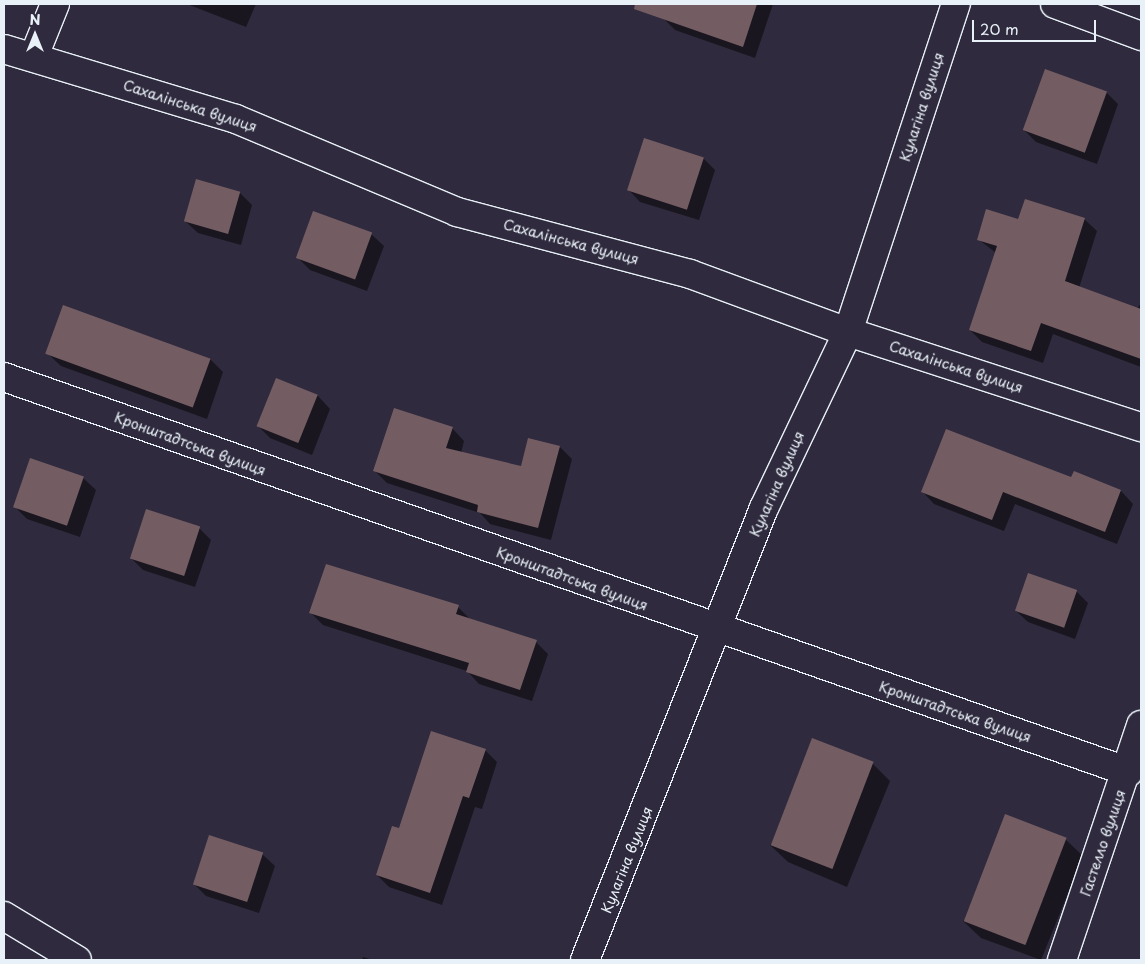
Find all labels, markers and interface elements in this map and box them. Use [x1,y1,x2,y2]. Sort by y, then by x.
text: N [29,9,41,30]
north arrow [10,10,60,60]
scale bar [975,10,1099,42]
text: 20 m [980,17,1019,40]
street label: Кулагіна вулиця [896,50,948,164]
street label: Сахалінська вулиця [121,76,259,136]
street label: Сахалінська вулиця [501,216,641,268]
street label: Сахалінська вулиця [887,337,1025,397]
street label: Кронштадтська вулиця [112,409,268,479]
street label: Кулагіна вулиця [746,428,808,540]
street label: Кронштадтська вулиця [494,544,650,614]
street label: Кронштадтська вулиця [876,678,1034,746]
street label: Гастелло вулиця [1077,788,1129,898]
street label: Кулагіна вулиця [598,804,656,916]

